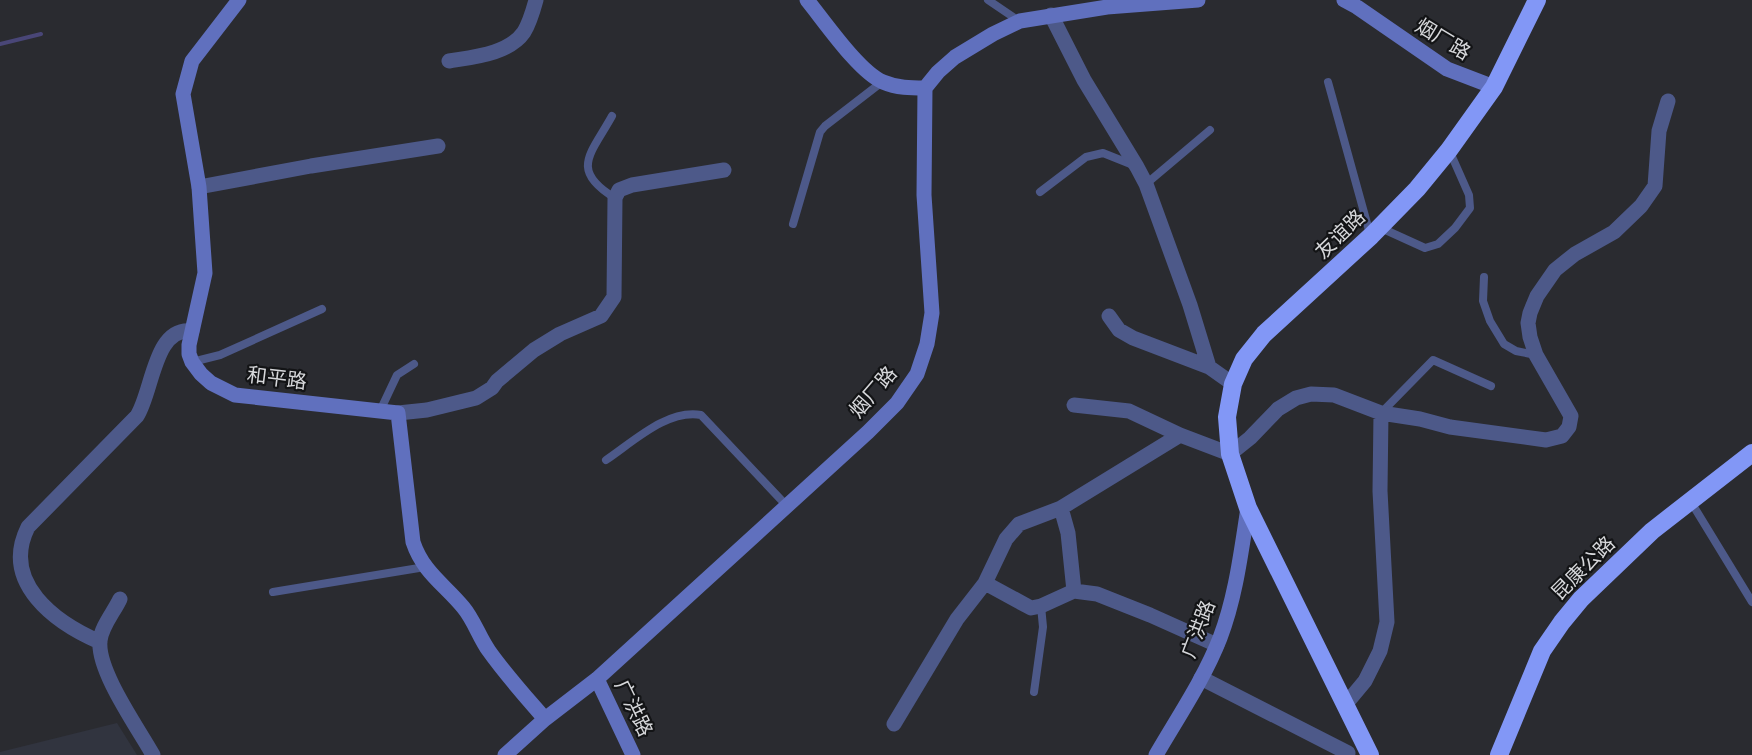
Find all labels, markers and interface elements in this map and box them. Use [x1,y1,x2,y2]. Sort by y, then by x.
street label: 烟厂路 [1410,14,1474,67]
street label: 友谊路 [1311,205,1372,266]
street label: 烟厂路 [845,362,904,424]
street label: 和平路 [245,363,308,397]
street label: 昆康公路 [1547,532,1622,607]
street label: 广洪路 [1177,597,1223,662]
street label: 广洪路 [607,676,657,742]

